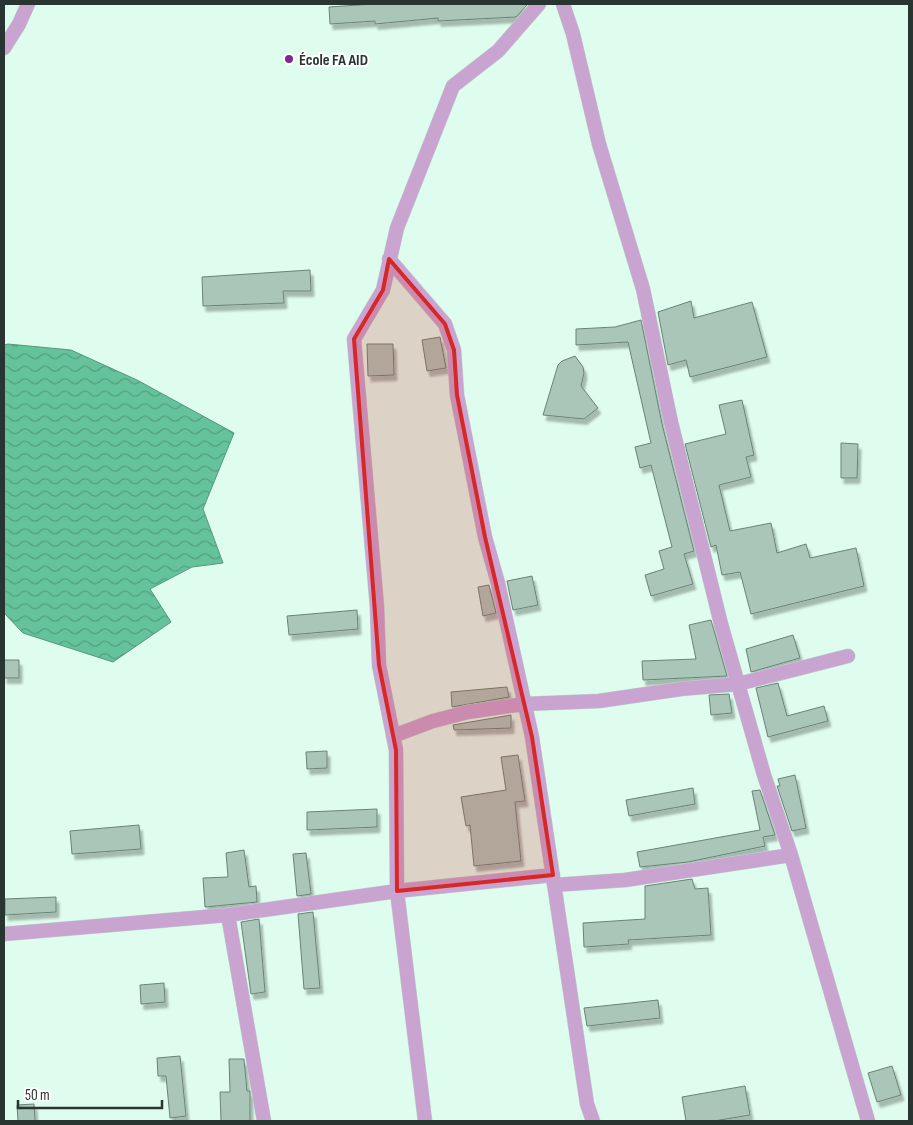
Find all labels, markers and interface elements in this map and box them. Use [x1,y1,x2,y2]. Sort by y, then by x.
place label: École FA AID [299,51,368,70]
marker: École FA AID [283,53,295,65]
scale bar [18,1078,161,1110]
text: 50 m [25,1086,50,1105]

